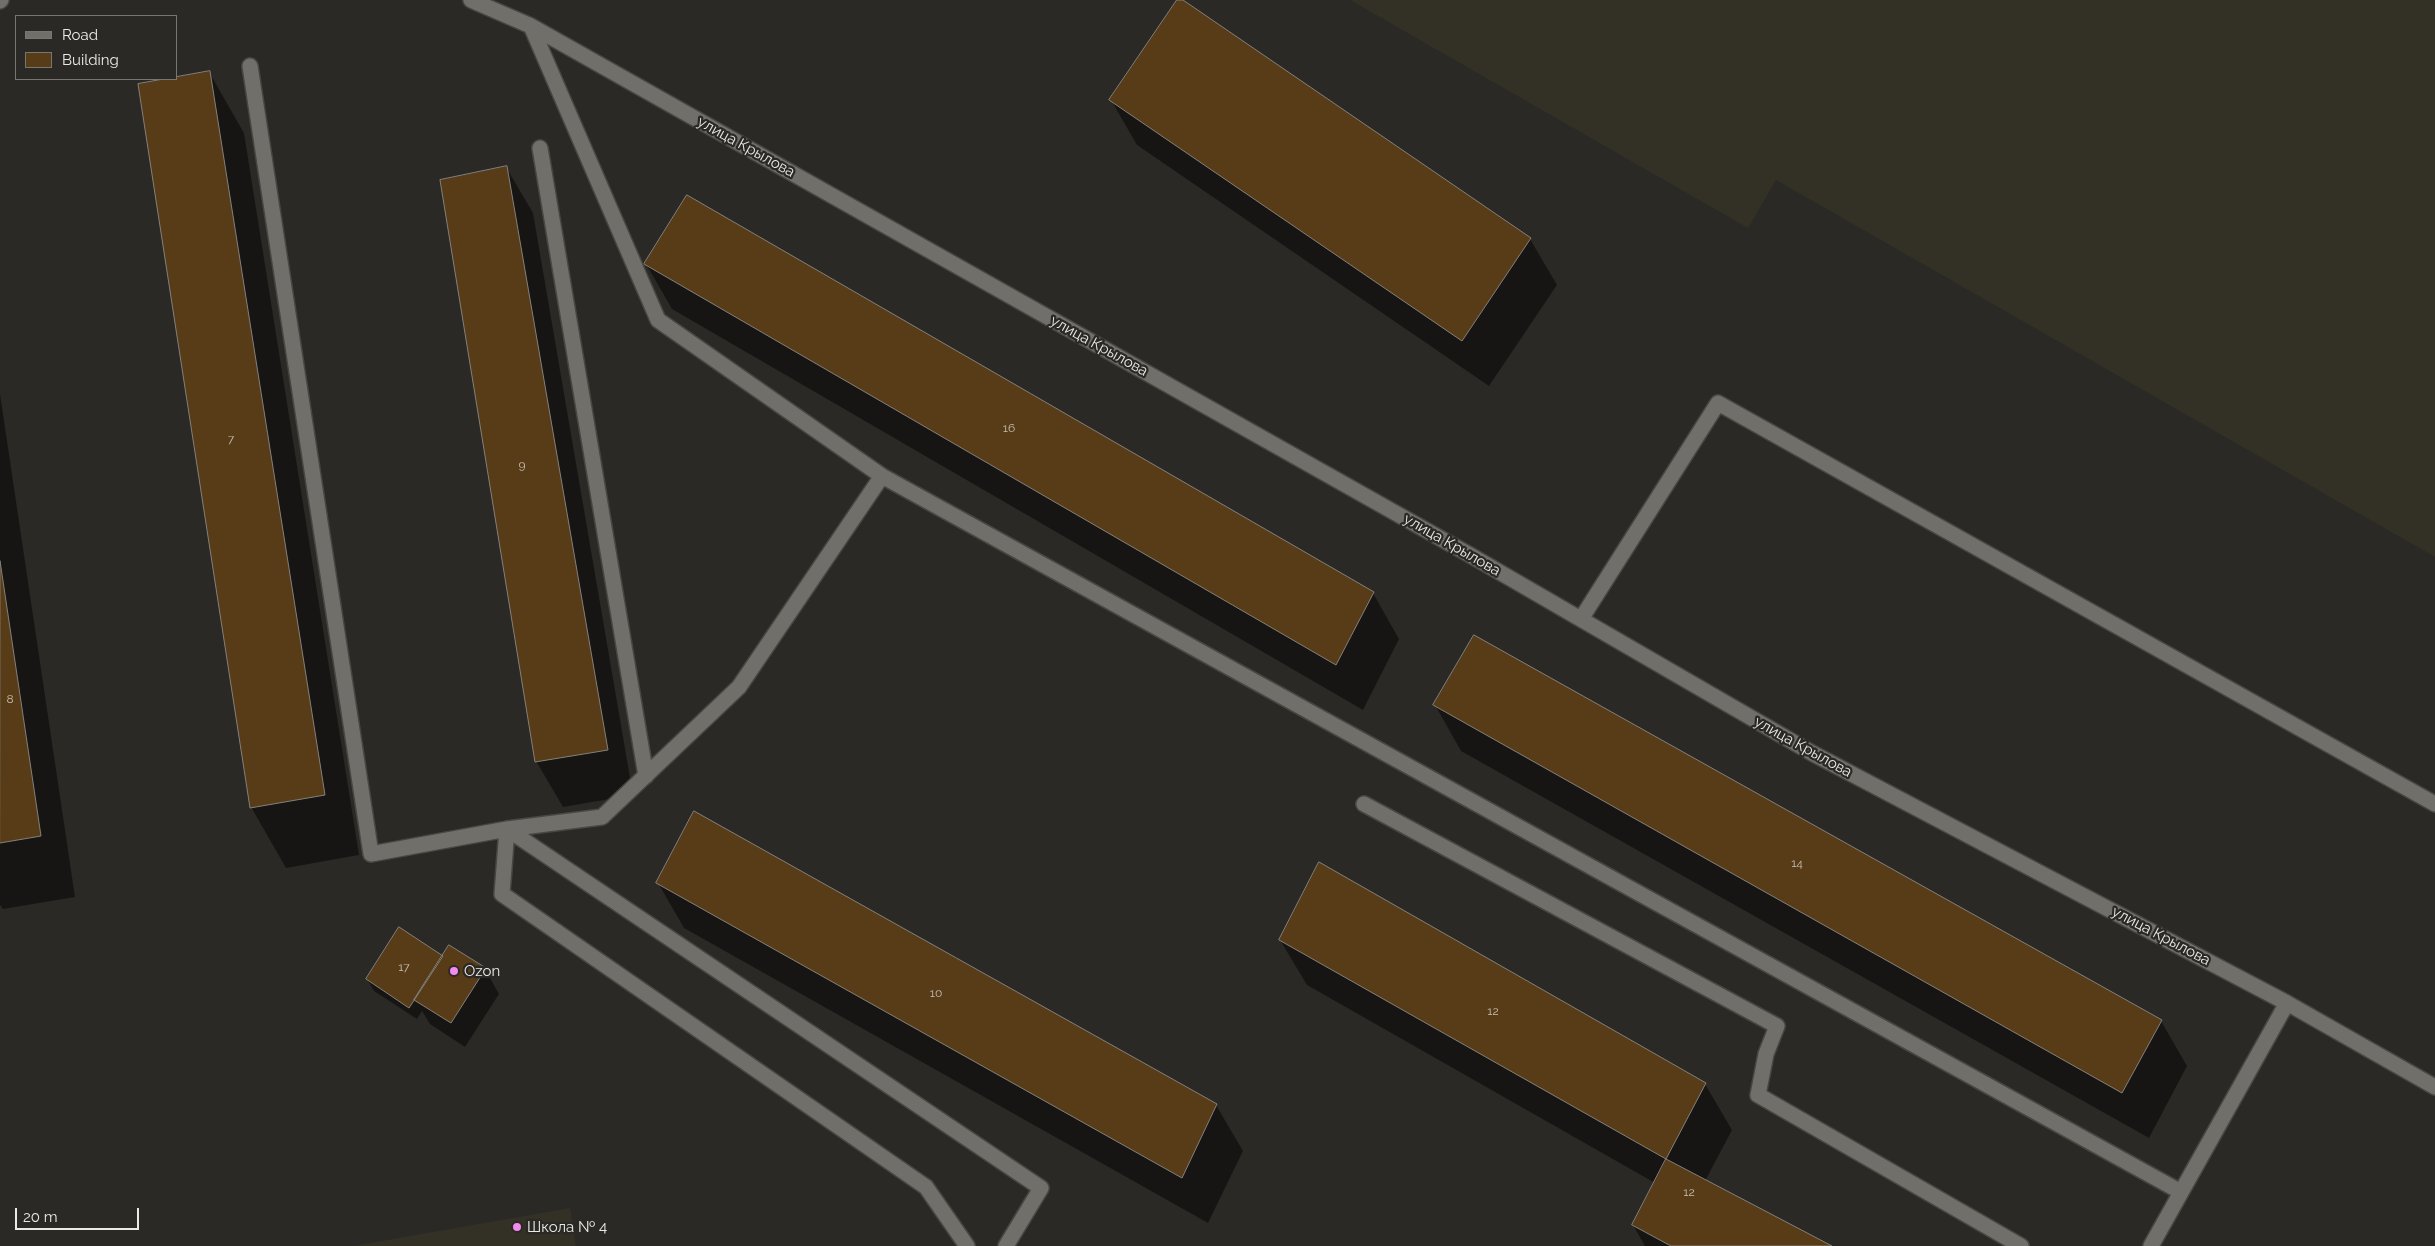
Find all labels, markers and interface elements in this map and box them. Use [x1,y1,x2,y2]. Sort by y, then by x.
legend [15,15,178,80]
text: Road [62,26,98,44]
text: Building [62,51,119,69]
street label: улица Крылова [694,113,798,181]
street label: улица Крылова [1047,312,1151,380]
house number: 16 [1003,421,1015,435]
house number: 7 [228,432,234,446]
house number: 9 [518,458,526,472]
street label: улица Крылова [1400,510,1504,580]
house number: 8 [6,692,14,706]
street label: улица Крылова [1751,713,1855,781]
house number: 14 [1791,856,1803,870]
street label: улица Крылова [2109,903,2213,969]
house number: 17 [398,960,410,974]
place label: Ozon [464,962,500,980]
marker: Ozon [448,965,460,977]
house number: 10 [930,986,942,1000]
house number: 12 [1487,1004,1499,1018]
house number: 12 [1683,1185,1695,1199]
scale bar [18,1198,141,1230]
text: 20 m [23,1208,58,1226]
place label: Школа № 4 [527,1218,607,1236]
marker: Школа № 4 [511,1221,523,1233]

